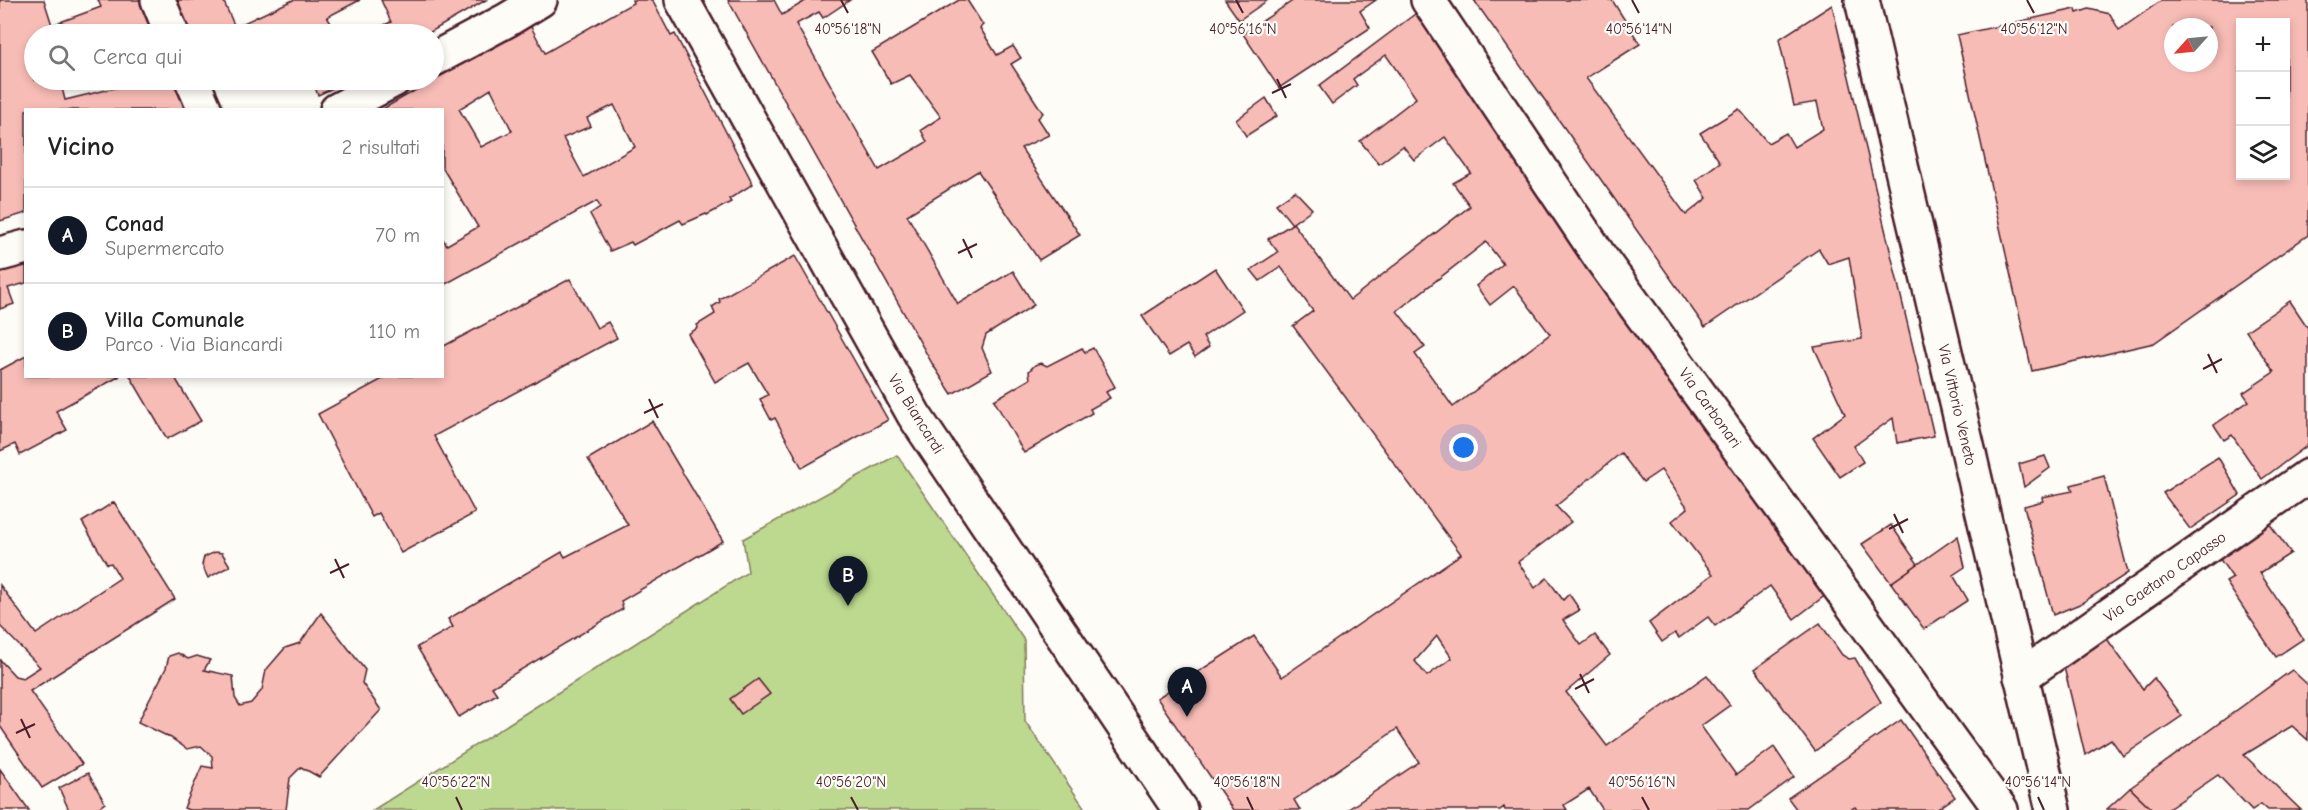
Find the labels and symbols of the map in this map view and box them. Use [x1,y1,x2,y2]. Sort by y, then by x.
north arrow [2164,18,2218,72]
text: 40°56'18"N [815,20,881,38]
text: 40°56'16"N [1209,20,1277,38]
text: 40°56'14"N [1606,20,1672,38]
text: 40°56'12"N [2000,20,2068,38]
street label: Via Vittorio Veneto [1934,343,1980,467]
street label: Via Carbonari [1675,365,1745,451]
street label: Via Biancardi [884,371,948,457]
your location [1449,433,1478,462]
street label: Via Gaetano Capasso [2100,528,2230,626]
pin: B [828,556,868,606]
pin: A [1168,668,1206,717]
text: 40°56'22"N [422,773,491,791]
text: 40°56'20"N [816,773,886,791]
text: 40°56'18"N [1214,773,1280,791]
text: 40°56'16"N [1608,773,1676,791]
text: 40°56'14"N [2005,773,2071,791]

